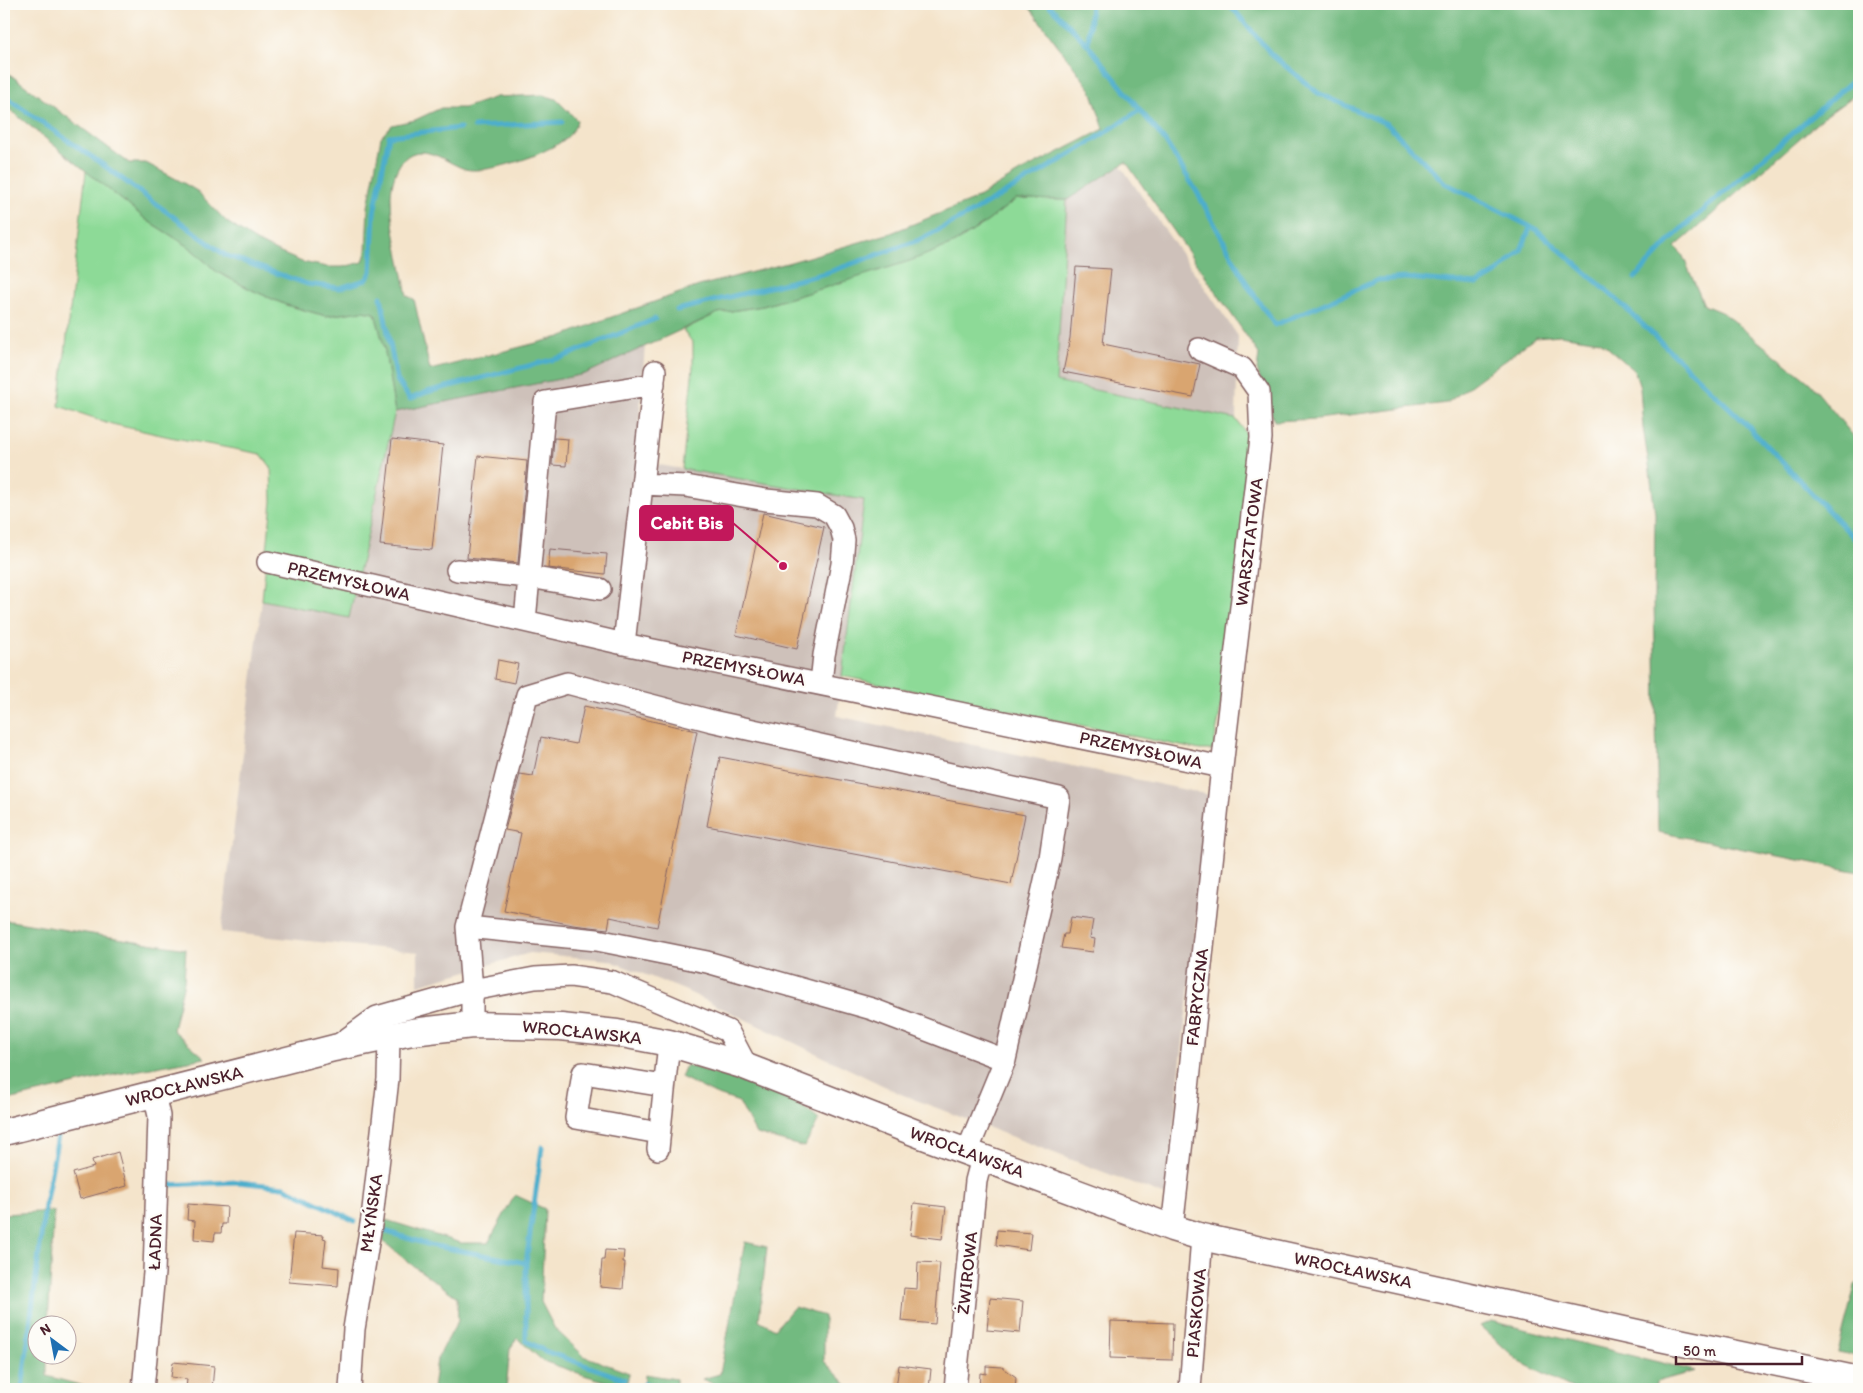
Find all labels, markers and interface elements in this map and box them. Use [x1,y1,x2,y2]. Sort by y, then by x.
street label: WARSZTATOWA [1230,476,1268,608]
callout: Cebit Bis [640,506,733,540]
text: Cebit Bis [651,511,724,534]
street label: PRZEMYSŁOWA [285,556,413,606]
street label: PRZEMYSŁOWA [680,645,808,691]
street label: PRZEMYSŁOWA [1077,726,1205,774]
street label: FABRYCZNA [1181,946,1213,1047]
street label: WROCŁAWSKA [521,1015,644,1049]
street label: WROCŁAWSKA [123,1061,246,1111]
street label: WROCŁAWSKA [907,1121,1028,1183]
street label: MŁYŃSKA [355,1172,387,1254]
street label: ŁADNA [143,1213,167,1271]
street label: ŻWIROWA [952,1230,982,1316]
street label: WROCŁAWSKA [1292,1247,1415,1293]
street label: PIASKOWA [1181,1267,1211,1359]
north arrow [28,1316,78,1366]
text: N [37,1320,54,1339]
scale bar [1676,1333,1802,1365]
text: 50 m [1683,1342,1716,1360]

